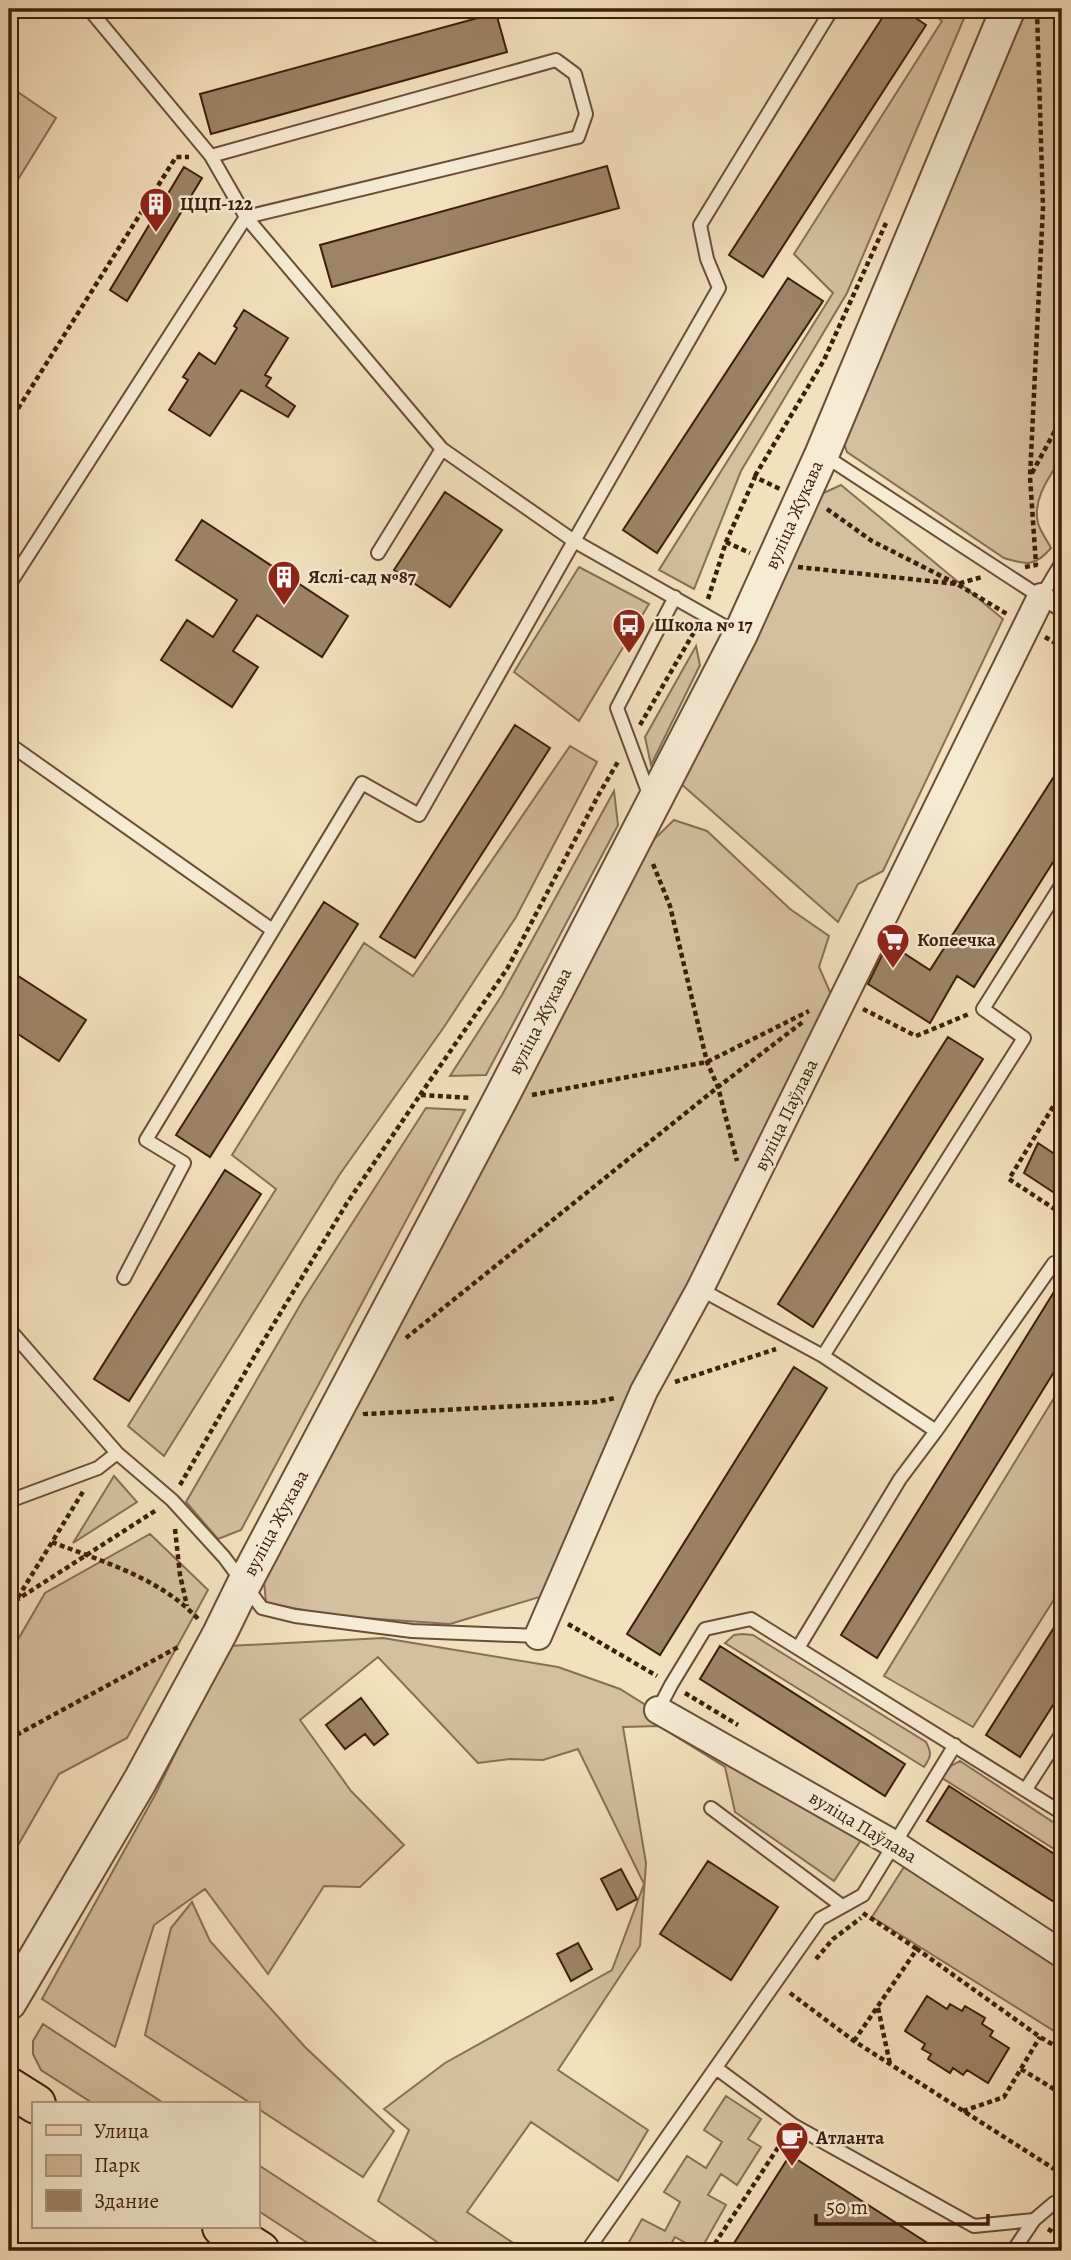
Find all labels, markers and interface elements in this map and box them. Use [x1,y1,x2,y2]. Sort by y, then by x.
building icon: ЦЦП-122 [137,185,175,234]
place label: ЦЦП-122 [180,191,253,217]
street label: вуліца Жукава [758,456,830,574]
building icon: Яслі-сад №87 [265,558,303,607]
place label: Яслі-сад №87 [308,564,417,590]
bus stop icon: Школа № 17 [610,606,648,655]
place label: Школа № 17 [654,612,754,638]
supermarket icon: Копеечка [874,921,912,970]
place label: Копеечка [917,927,997,953]
street label: вуліца Жукава [502,963,578,1079]
street label: вуліца Паўлава [748,1054,824,1175]
street label: вуліца Жукава [237,1465,315,1581]
street label: вуліца Паўлава [804,1785,922,1870]
legend [32,2102,259,2228]
text: Улица [94,2117,149,2145]
cafe icon: Атланта [773,2119,811,2168]
place label: Атланта [815,2125,885,2151]
text: Парк [94,2151,140,2179]
scale bar [816,2183,987,2227]
text: Здание [94,2187,159,2215]
text: 50 m [826,2193,868,2221]

